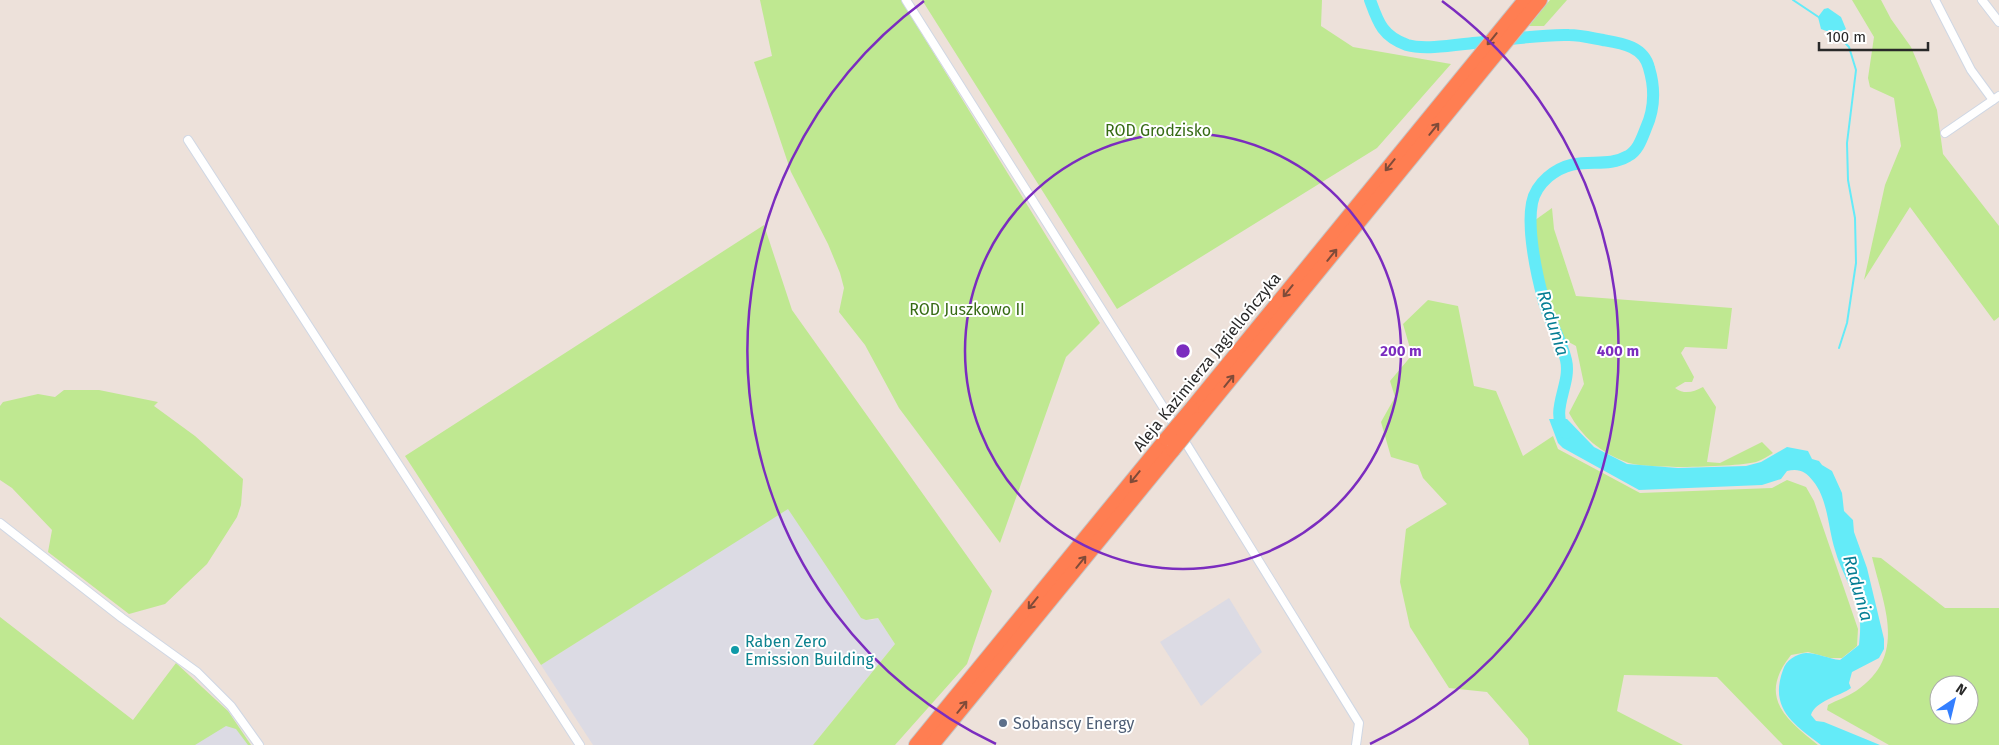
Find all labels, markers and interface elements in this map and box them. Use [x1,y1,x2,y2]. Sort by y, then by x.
scale bar [1819,20,1928,52]
text: 100 m [1826,28,1866,46]
one-way arrow [1487,32,1498,45]
park label: ROD Grodzisko [1105,121,1211,140]
one-way arrow [1429,123,1440,136]
one-way arrow [1385,158,1396,171]
one-way arrow [1326,249,1337,262]
street label: Aleja Kazimierza Jagiellończyka [1129,269,1285,455]
one-way arrow [1282,285,1293,298]
water label: Radunia [1532,288,1574,358]
park label: ROD Juszkowo II [909,300,1025,319]
centre of rings [1174,342,1192,360]
text: 200 m [1380,342,1422,360]
text: 400 m [1597,342,1639,360]
one-way arrow [1223,375,1234,388]
one-way arrow [1130,470,1141,483]
water label: Radunia [1838,553,1878,623]
one-way arrow [1076,556,1087,569]
one-way arrow [1027,596,1038,609]
place label: Raben Zero Emission Building [745,632,874,669]
marker: Raben Zero Emission Building [729,644,741,656]
north arrow [1929,675,1979,725]
text: N [1952,680,1970,699]
one-way arrow [957,701,968,714]
place label: Sobanscy Energy [1013,714,1134,733]
marker: Sobanscy Energy [997,717,1009,729]

